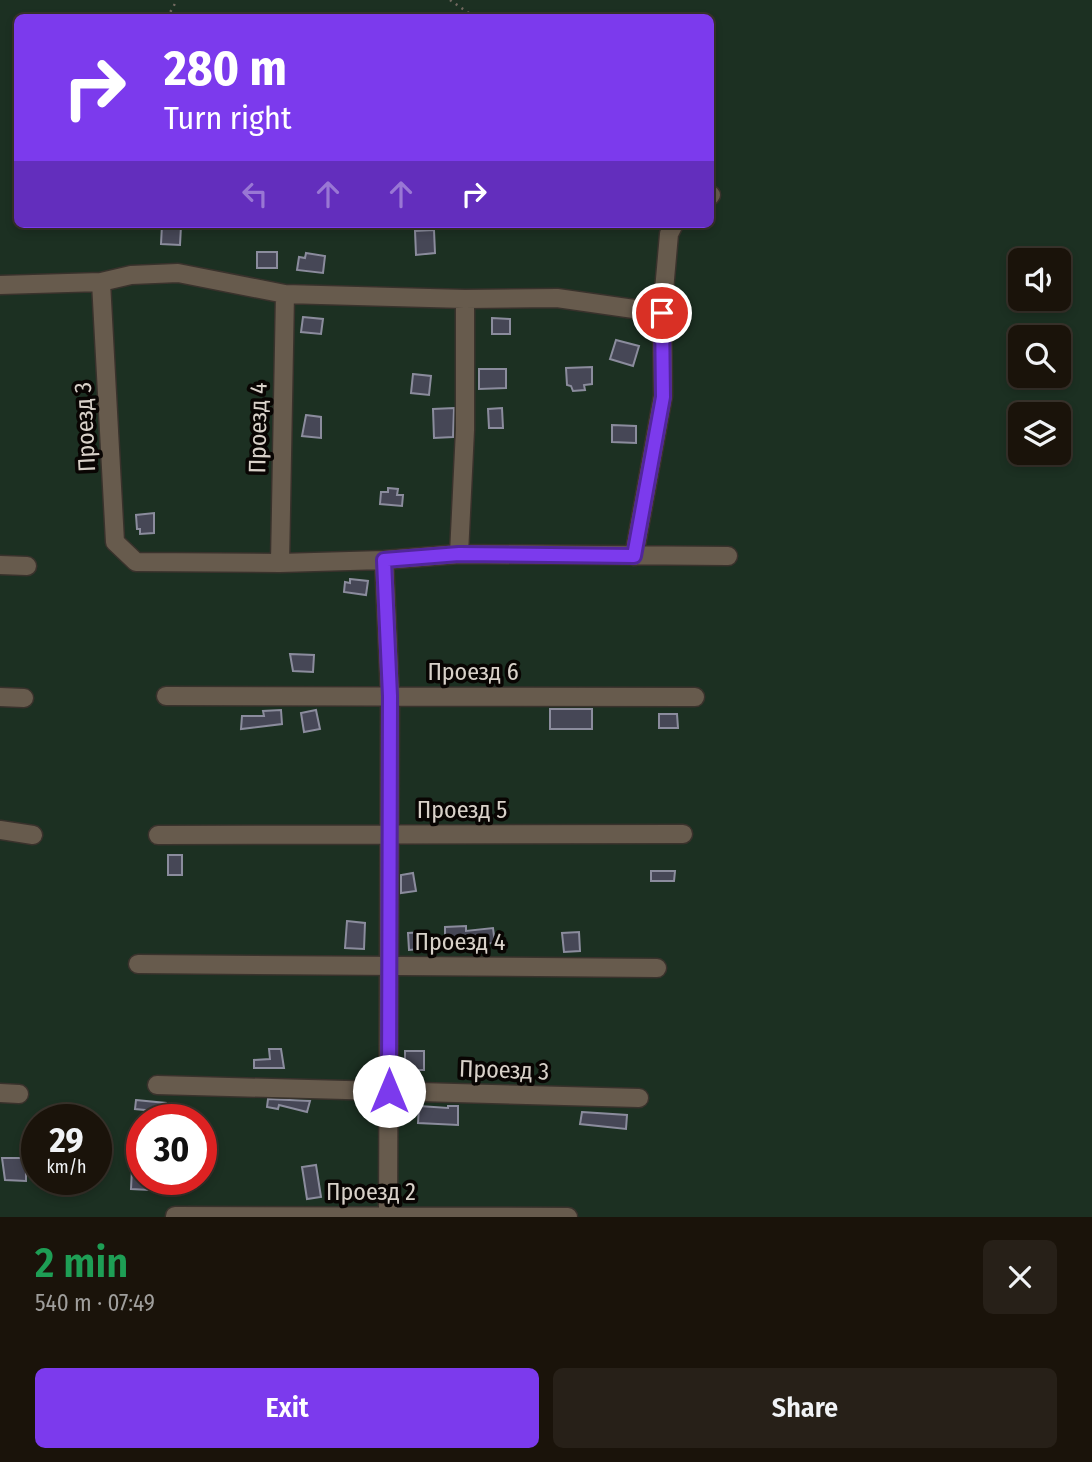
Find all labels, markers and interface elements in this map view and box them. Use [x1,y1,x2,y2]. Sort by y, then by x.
text: 280 m [164,39,287,98]
icon: right [49,42,140,133]
text: Turn right [164,99,291,137]
icon: left [236,175,274,213]
icon: ahead [309,175,347,213]
icon: ahead [382,175,420,213]
icon: right [455,175,493,213]
map controls [1008,248,1071,465]
button: sound [1008,248,1071,311]
pin [632,283,692,343]
icon: arrive [643,294,681,332]
button: search [1008,325,1071,388]
street label: Проезд 3 [69,381,101,473]
street label: Проезд 4 [243,382,273,474]
button: layers [1008,402,1071,465]
street label: Проезд 6 [427,658,519,686]
street label: Проезд 5 [417,796,507,824]
street label: Проезд 4 [415,928,505,956]
position arrow [352,1054,426,1128]
street label: Проезд 3 [458,1054,550,1086]
speed limit sign: 30 [126,1104,217,1195]
text: 29 [49,1119,84,1161]
text: km/h [46,1156,87,1178]
street label: Проезд 2 [326,1178,416,1206]
text: 2 min [35,1238,128,1288]
button: close [983,1240,1057,1314]
text: 540 m · 07:49 [35,1289,155,1317]
button: Exit [35,1368,539,1448]
button: Share [553,1368,1057,1448]

